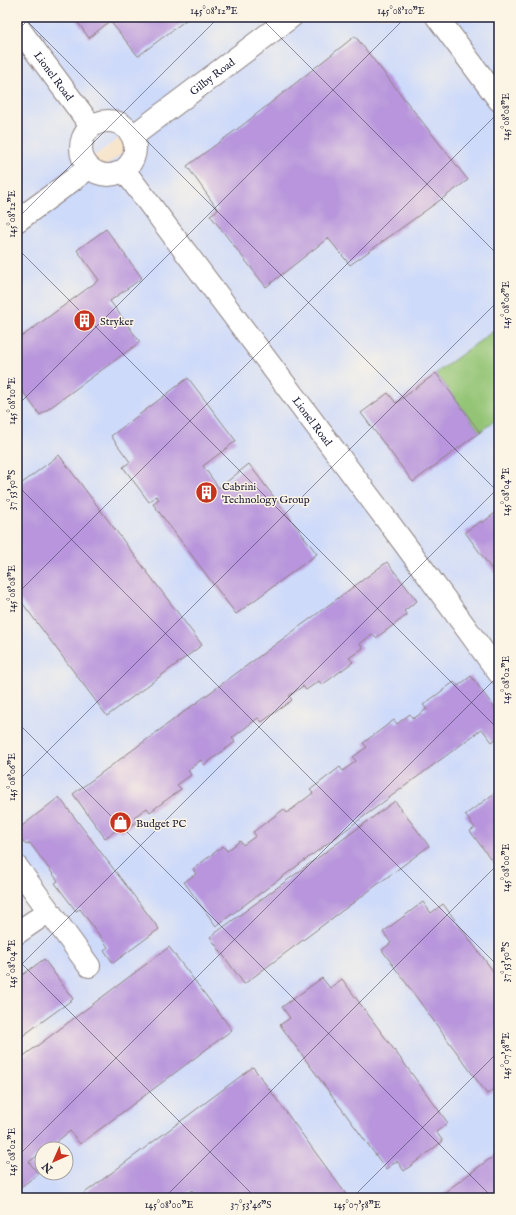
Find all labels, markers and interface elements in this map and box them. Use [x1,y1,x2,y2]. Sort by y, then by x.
text: 145°08'12"E [190,5,238,18]
text: 145°08'10"E [377,5,425,18]
street label: Lionel Road [30,49,76,104]
street label: Gilby Road [187,56,238,99]
text: 145°08'08"E [500,93,513,141]
text: 145°08'12"E [6,190,19,238]
text: 145°08'06"E [500,281,513,329]
building icon: Stryker [71,308,97,334]
place label: Stryker [100,315,134,329]
text: 145°08'10"E [6,377,19,425]
street label: Lionel Road [289,394,335,449]
text: 145°08'04"E [500,468,513,516]
text: 37°53'50"S [6,470,19,510]
building icon: Cabrini Technology Group [193,479,219,505]
place label: Cabrini Technology Group [222,480,310,507]
text: 145°08'08"E [6,565,19,613]
text: 145°08'02"E [500,656,513,704]
text: 145°08'06"E [6,753,19,801]
shop icon: Budget PC [107,810,133,836]
place label: Budget PC [136,817,186,831]
text: 145°08'00"E [500,844,513,892]
text: 145°08'04"E [6,940,19,988]
text: 37°53'50"S [500,942,513,982]
text: 145°07'58"E [500,1032,513,1080]
text: 145°08'02"E [6,1128,19,1176]
north arrow [34,1141,74,1181]
text: N [39,1159,57,1176]
text: 145°08'00"E [145,1199,193,1212]
text: 37°53'46"S [231,1199,271,1212]
text: 145°07'58"E [333,1199,381,1212]

